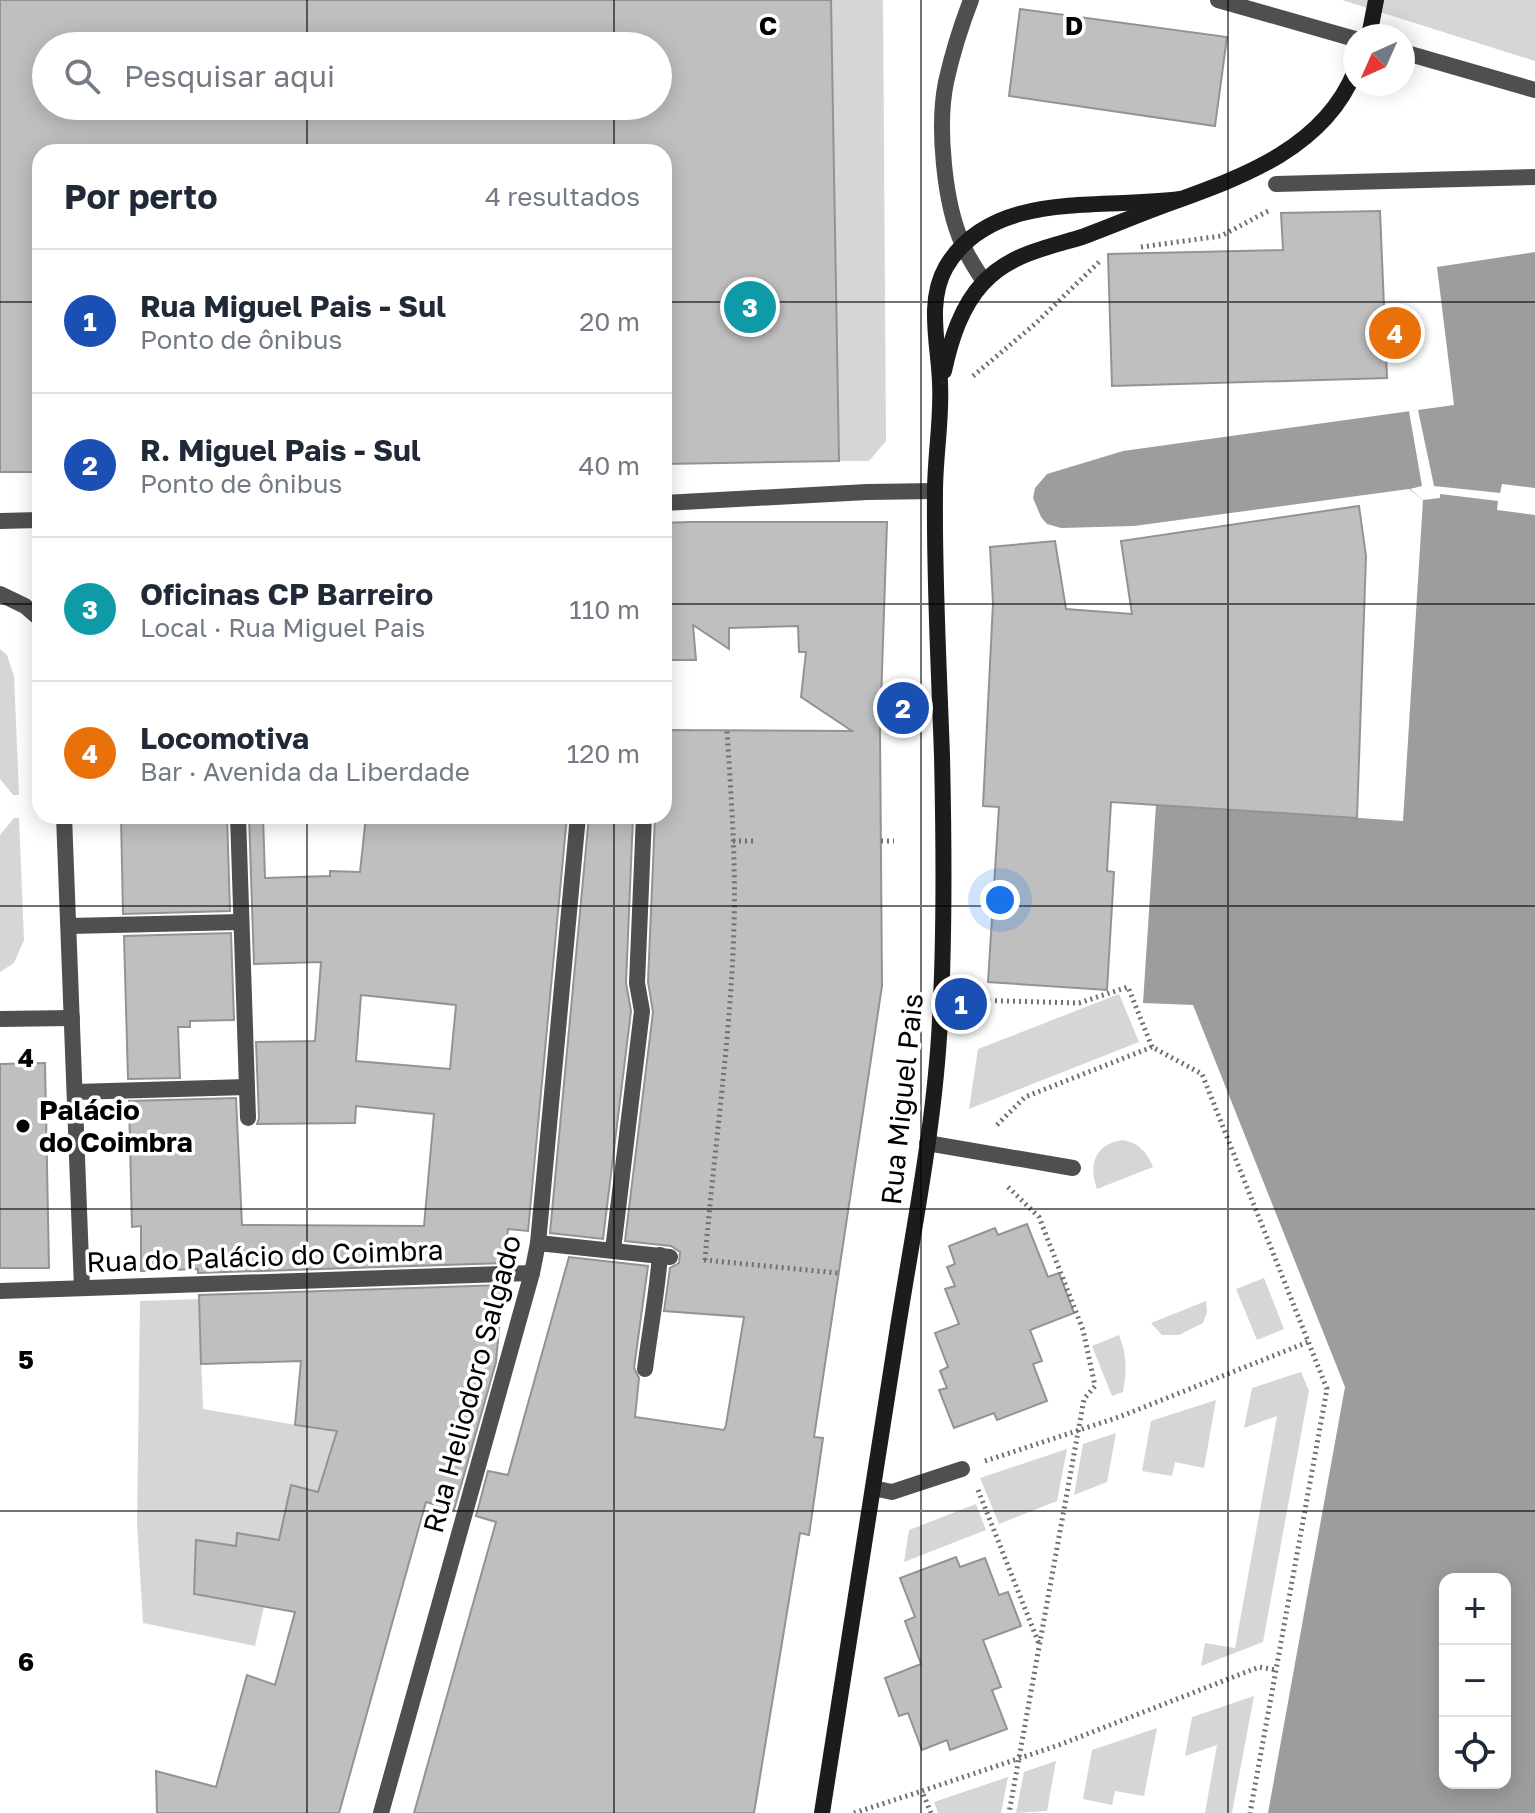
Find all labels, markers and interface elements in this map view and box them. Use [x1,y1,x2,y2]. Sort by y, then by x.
text: C [759,10,777,41]
text: D [1065,10,1083,41]
north arrow [1343,24,1415,96]
search box [32,32,672,120]
icon: search [60,54,104,98]
text: Pesquisar aqui [124,58,335,94]
text: Por perto [64,176,218,216]
text: 4 resultados [485,181,640,212]
pin: 3 [724,277,776,337]
text: Rua Miguel Pais - Sul [140,288,446,324]
pin: 4 [1369,303,1421,363]
text: 1 [83,306,97,337]
text: 20 m [579,306,640,337]
text: Ponto de ônibus [140,324,342,355]
text: R. Miguel Pais - Sul [140,432,421,468]
text: 2 [82,450,98,481]
text: 40 m [579,450,640,481]
text: Ponto de ônibus [140,468,342,499]
text: Oficinas CP Barreiro [140,576,433,612]
text: 3 [82,594,98,625]
text: 110 m [569,594,640,625]
text: Local · Rua Miguel Pais [140,612,425,643]
pin: 2 [877,678,929,738]
text: Locomotiva [140,720,309,756]
text: 4 [82,738,98,769]
text: 120 m [567,738,640,769]
text: Bar · Avenida da Liberdade [140,756,470,787]
your location [980,880,1020,920]
pin: 1 [935,974,987,1034]
street label: Rua Miguel Pais [874,992,929,1206]
text: 4 [18,1042,34,1073]
place label: Palácio do Coimbra [39,1093,193,1158]
marker: Palácio do Coimbra [14,1117,32,1135]
street label: Rua Heliodoro Salgado [416,1231,527,1536]
street label: Rua do Palácio do Coimbra [86,1233,444,1278]
text: 5 [18,1344,34,1375]
map controls [1439,1573,1511,1789]
button: + [1439,1573,1511,1645]
button: − [1439,1645,1511,1717]
text: 6 [18,1646,34,1677]
button: locate [1439,1717,1511,1789]

